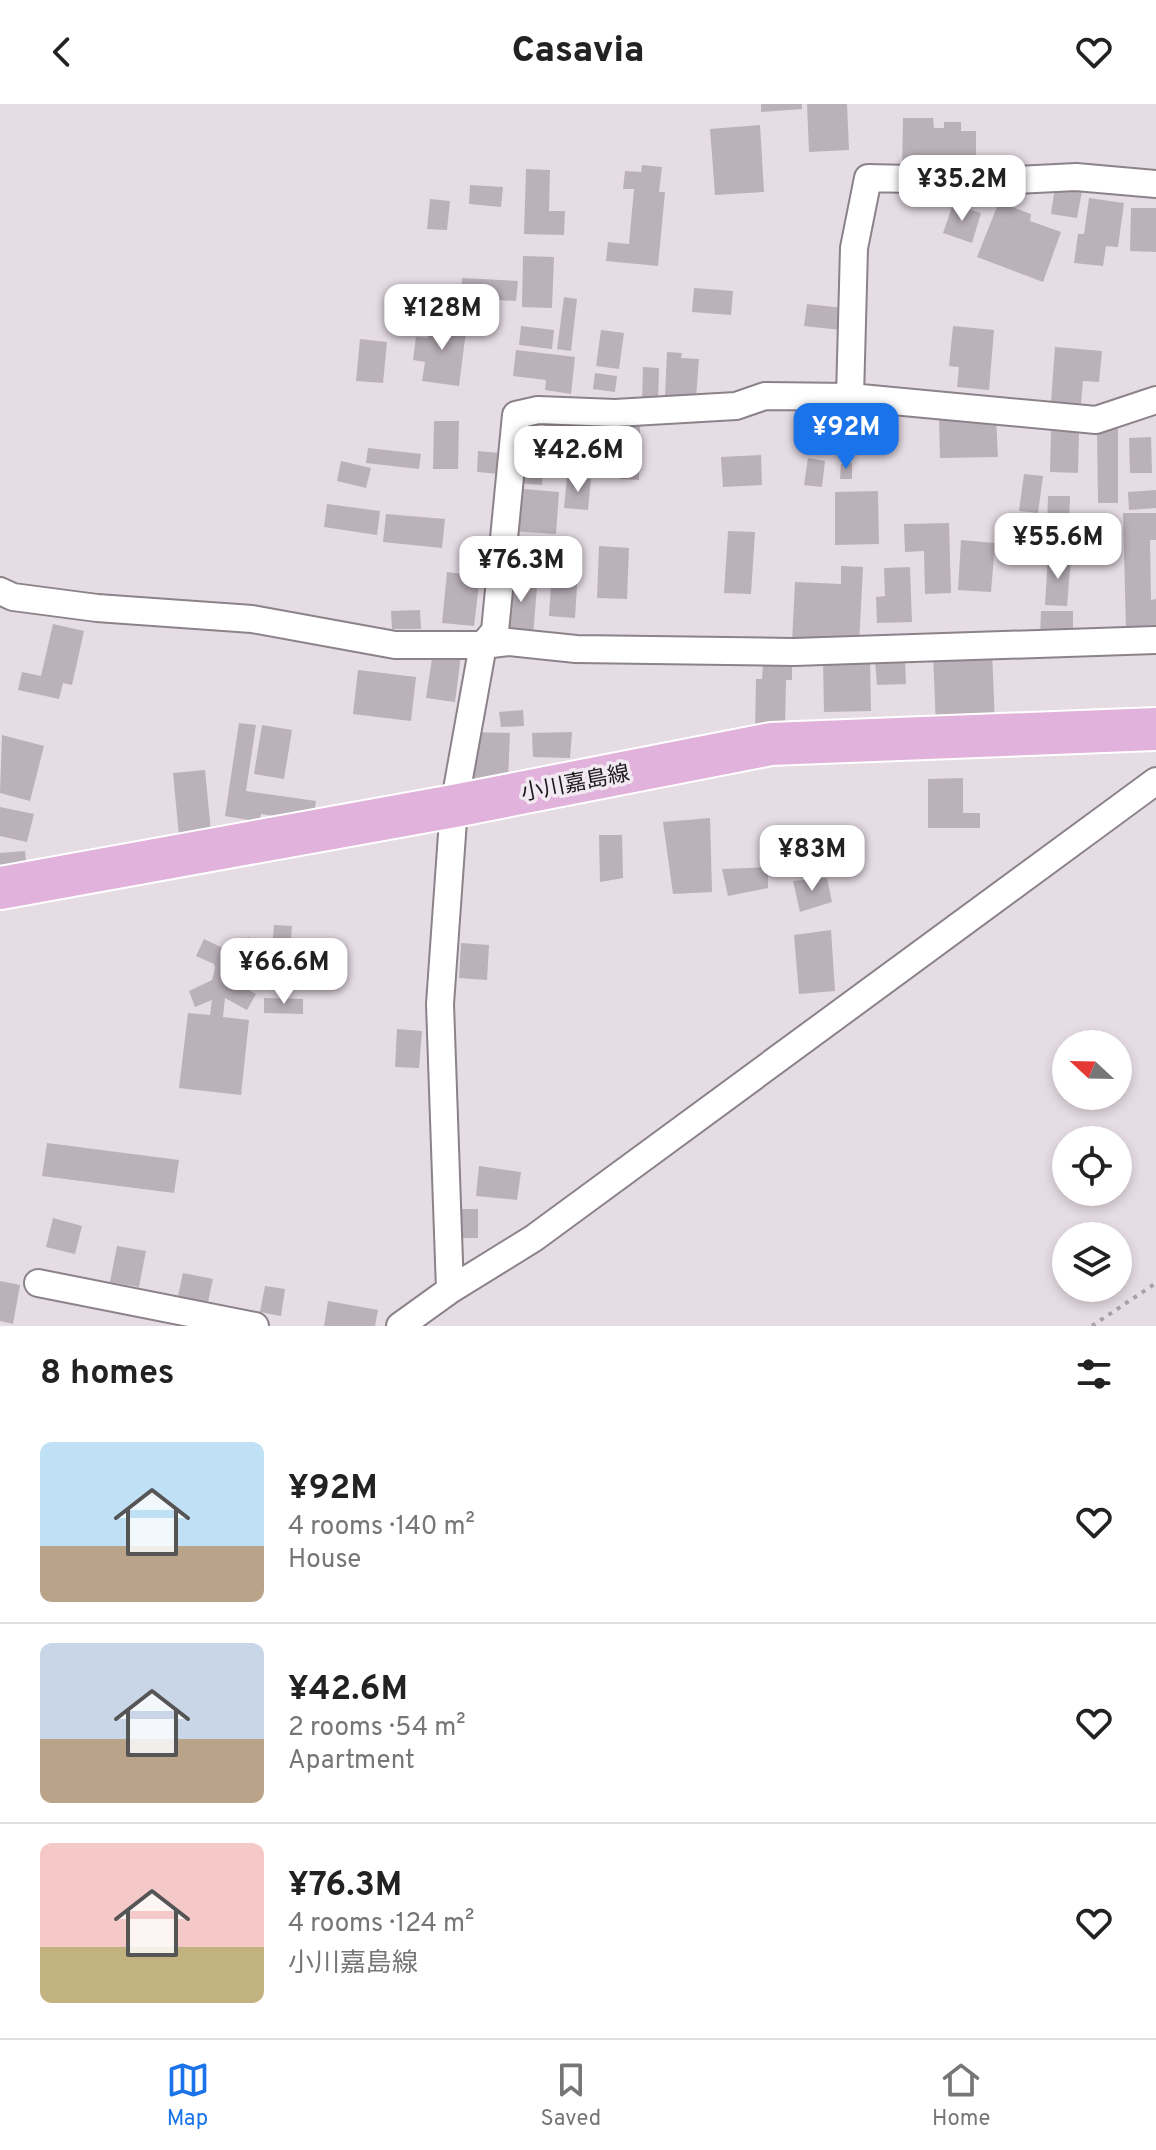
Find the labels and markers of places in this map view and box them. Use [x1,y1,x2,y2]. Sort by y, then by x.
pin: ¥35.2M [897,155,1027,223]
pin: ¥128M [386,284,498,352]
pin: ¥92M [799,403,893,471]
pin: ¥42.6M [513,426,643,494]
pin: ¥55.6M [993,513,1123,581]
pin: ¥76.3M [456,536,586,604]
pin: ¥83M [765,825,859,893]
pin: ¥66.6M [219,938,349,1006]

